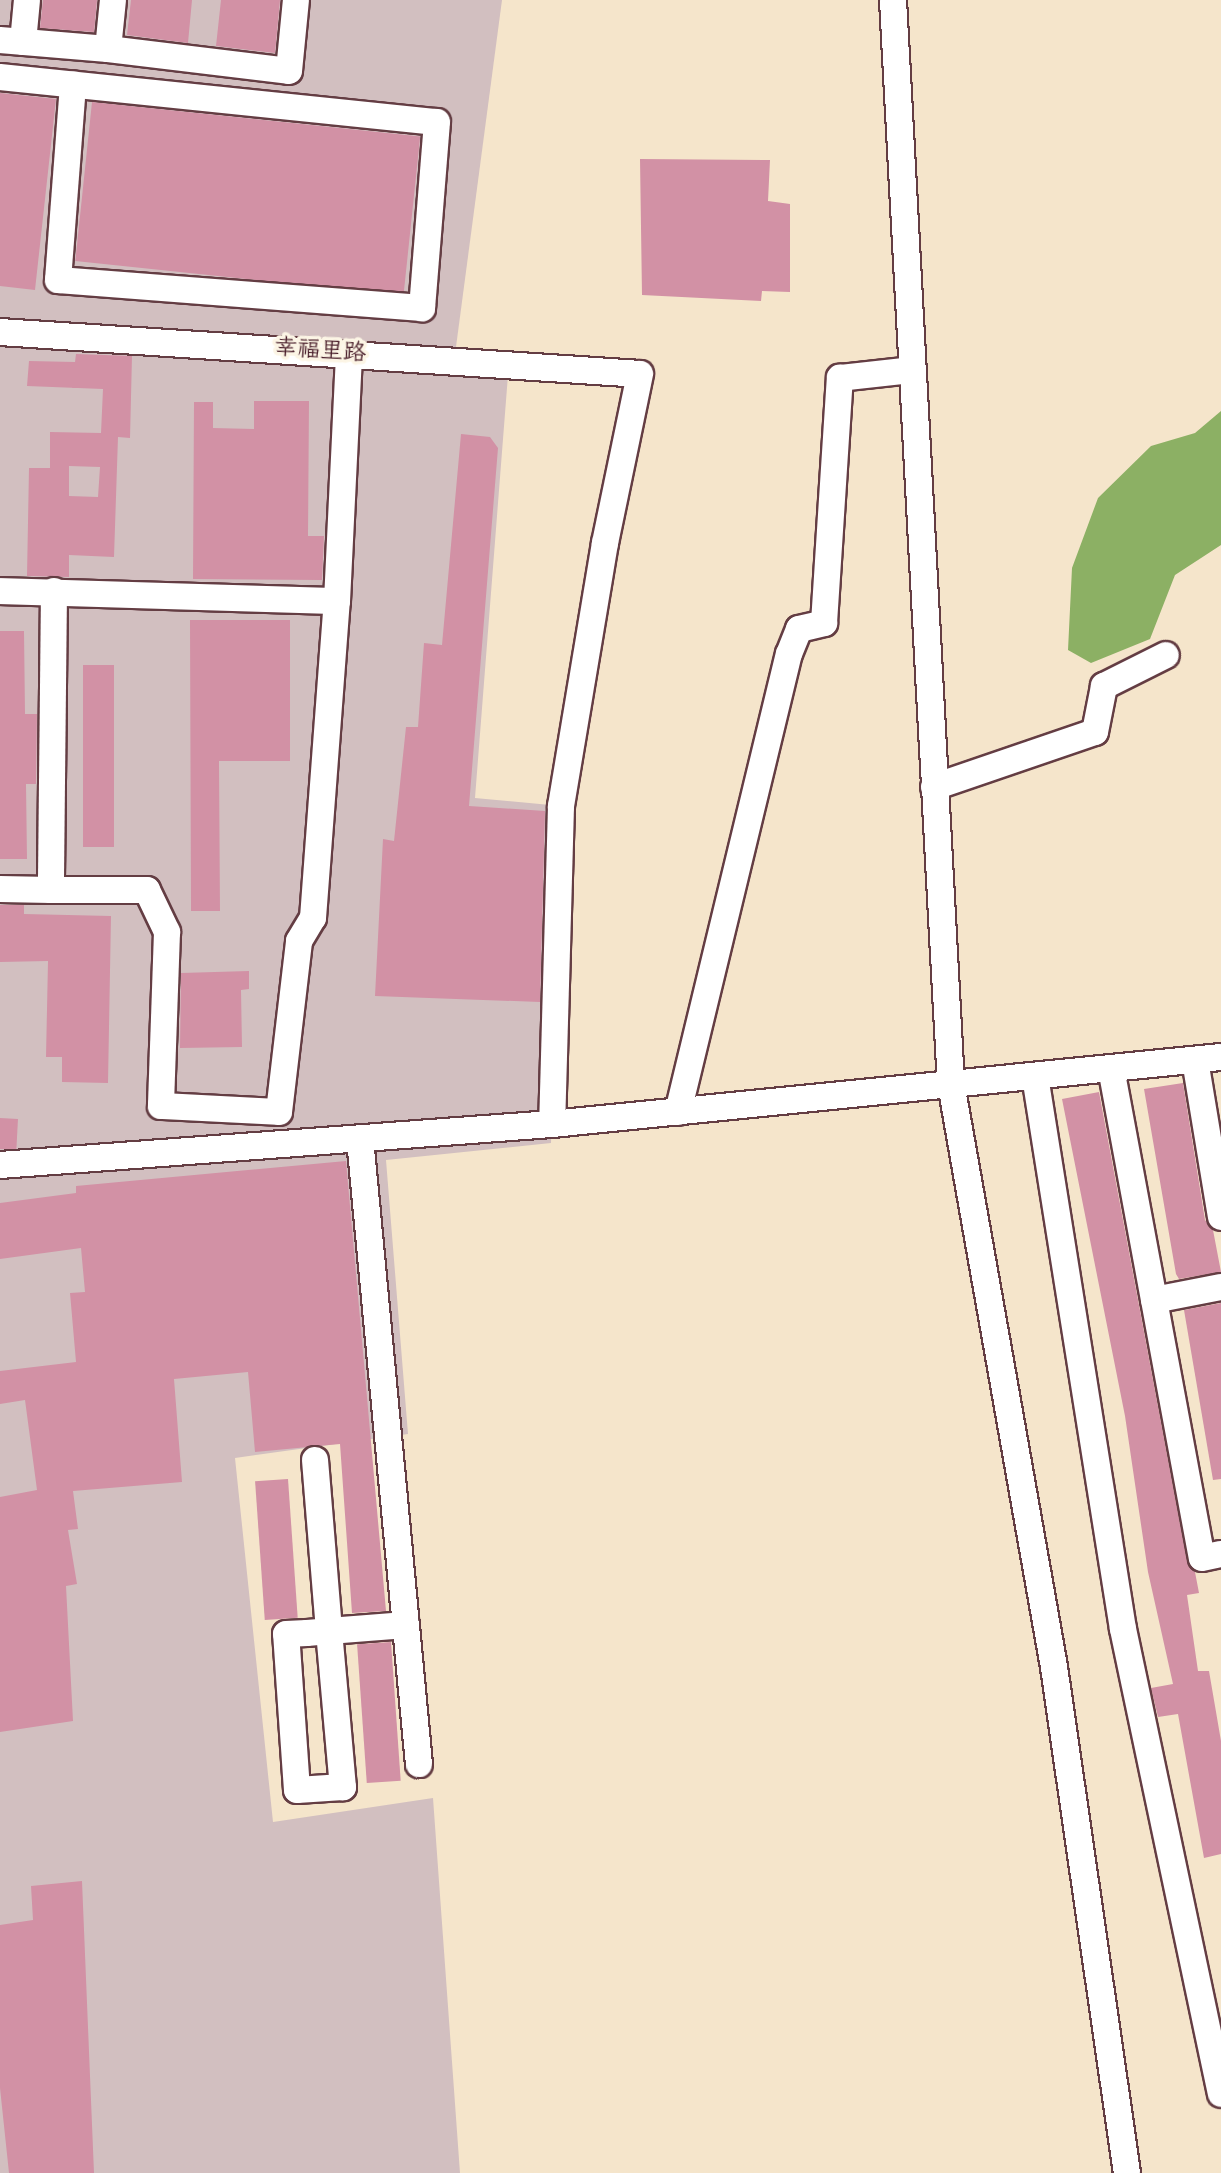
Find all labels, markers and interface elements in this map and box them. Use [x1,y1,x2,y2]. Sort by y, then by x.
street label: 幸福里路 [273,336,367,370]

